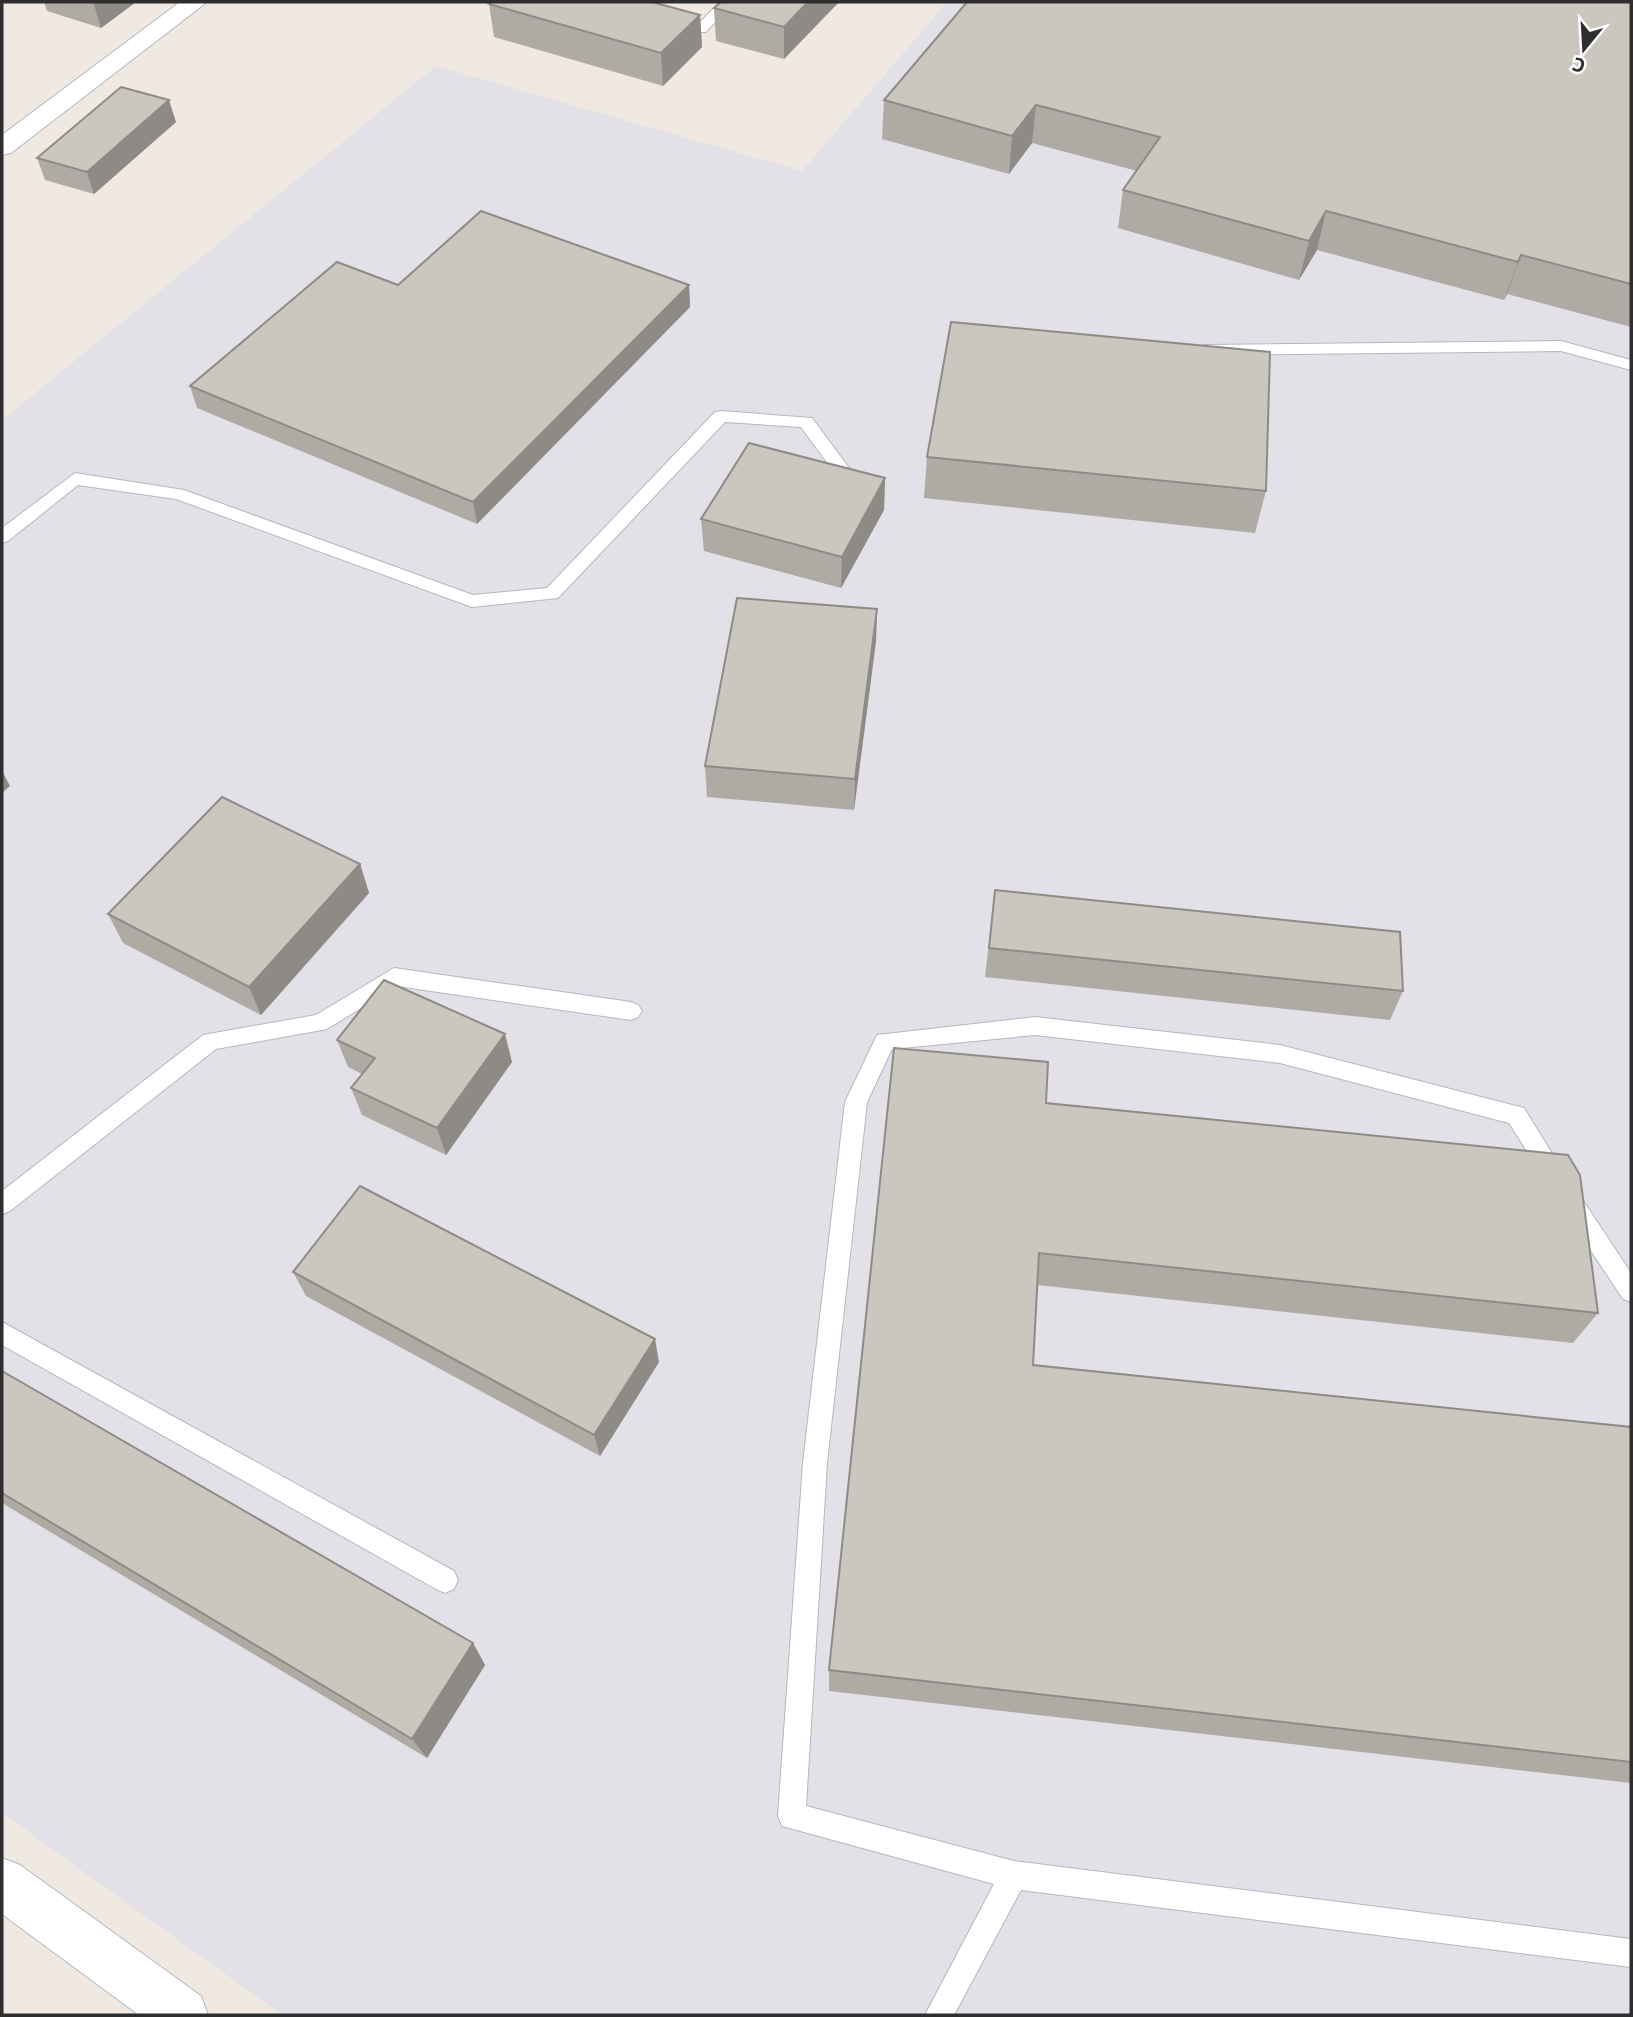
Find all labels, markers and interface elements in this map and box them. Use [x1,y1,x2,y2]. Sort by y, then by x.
north arrow [1549,14,1619,84]
text: С [1569,51,1589,79]

